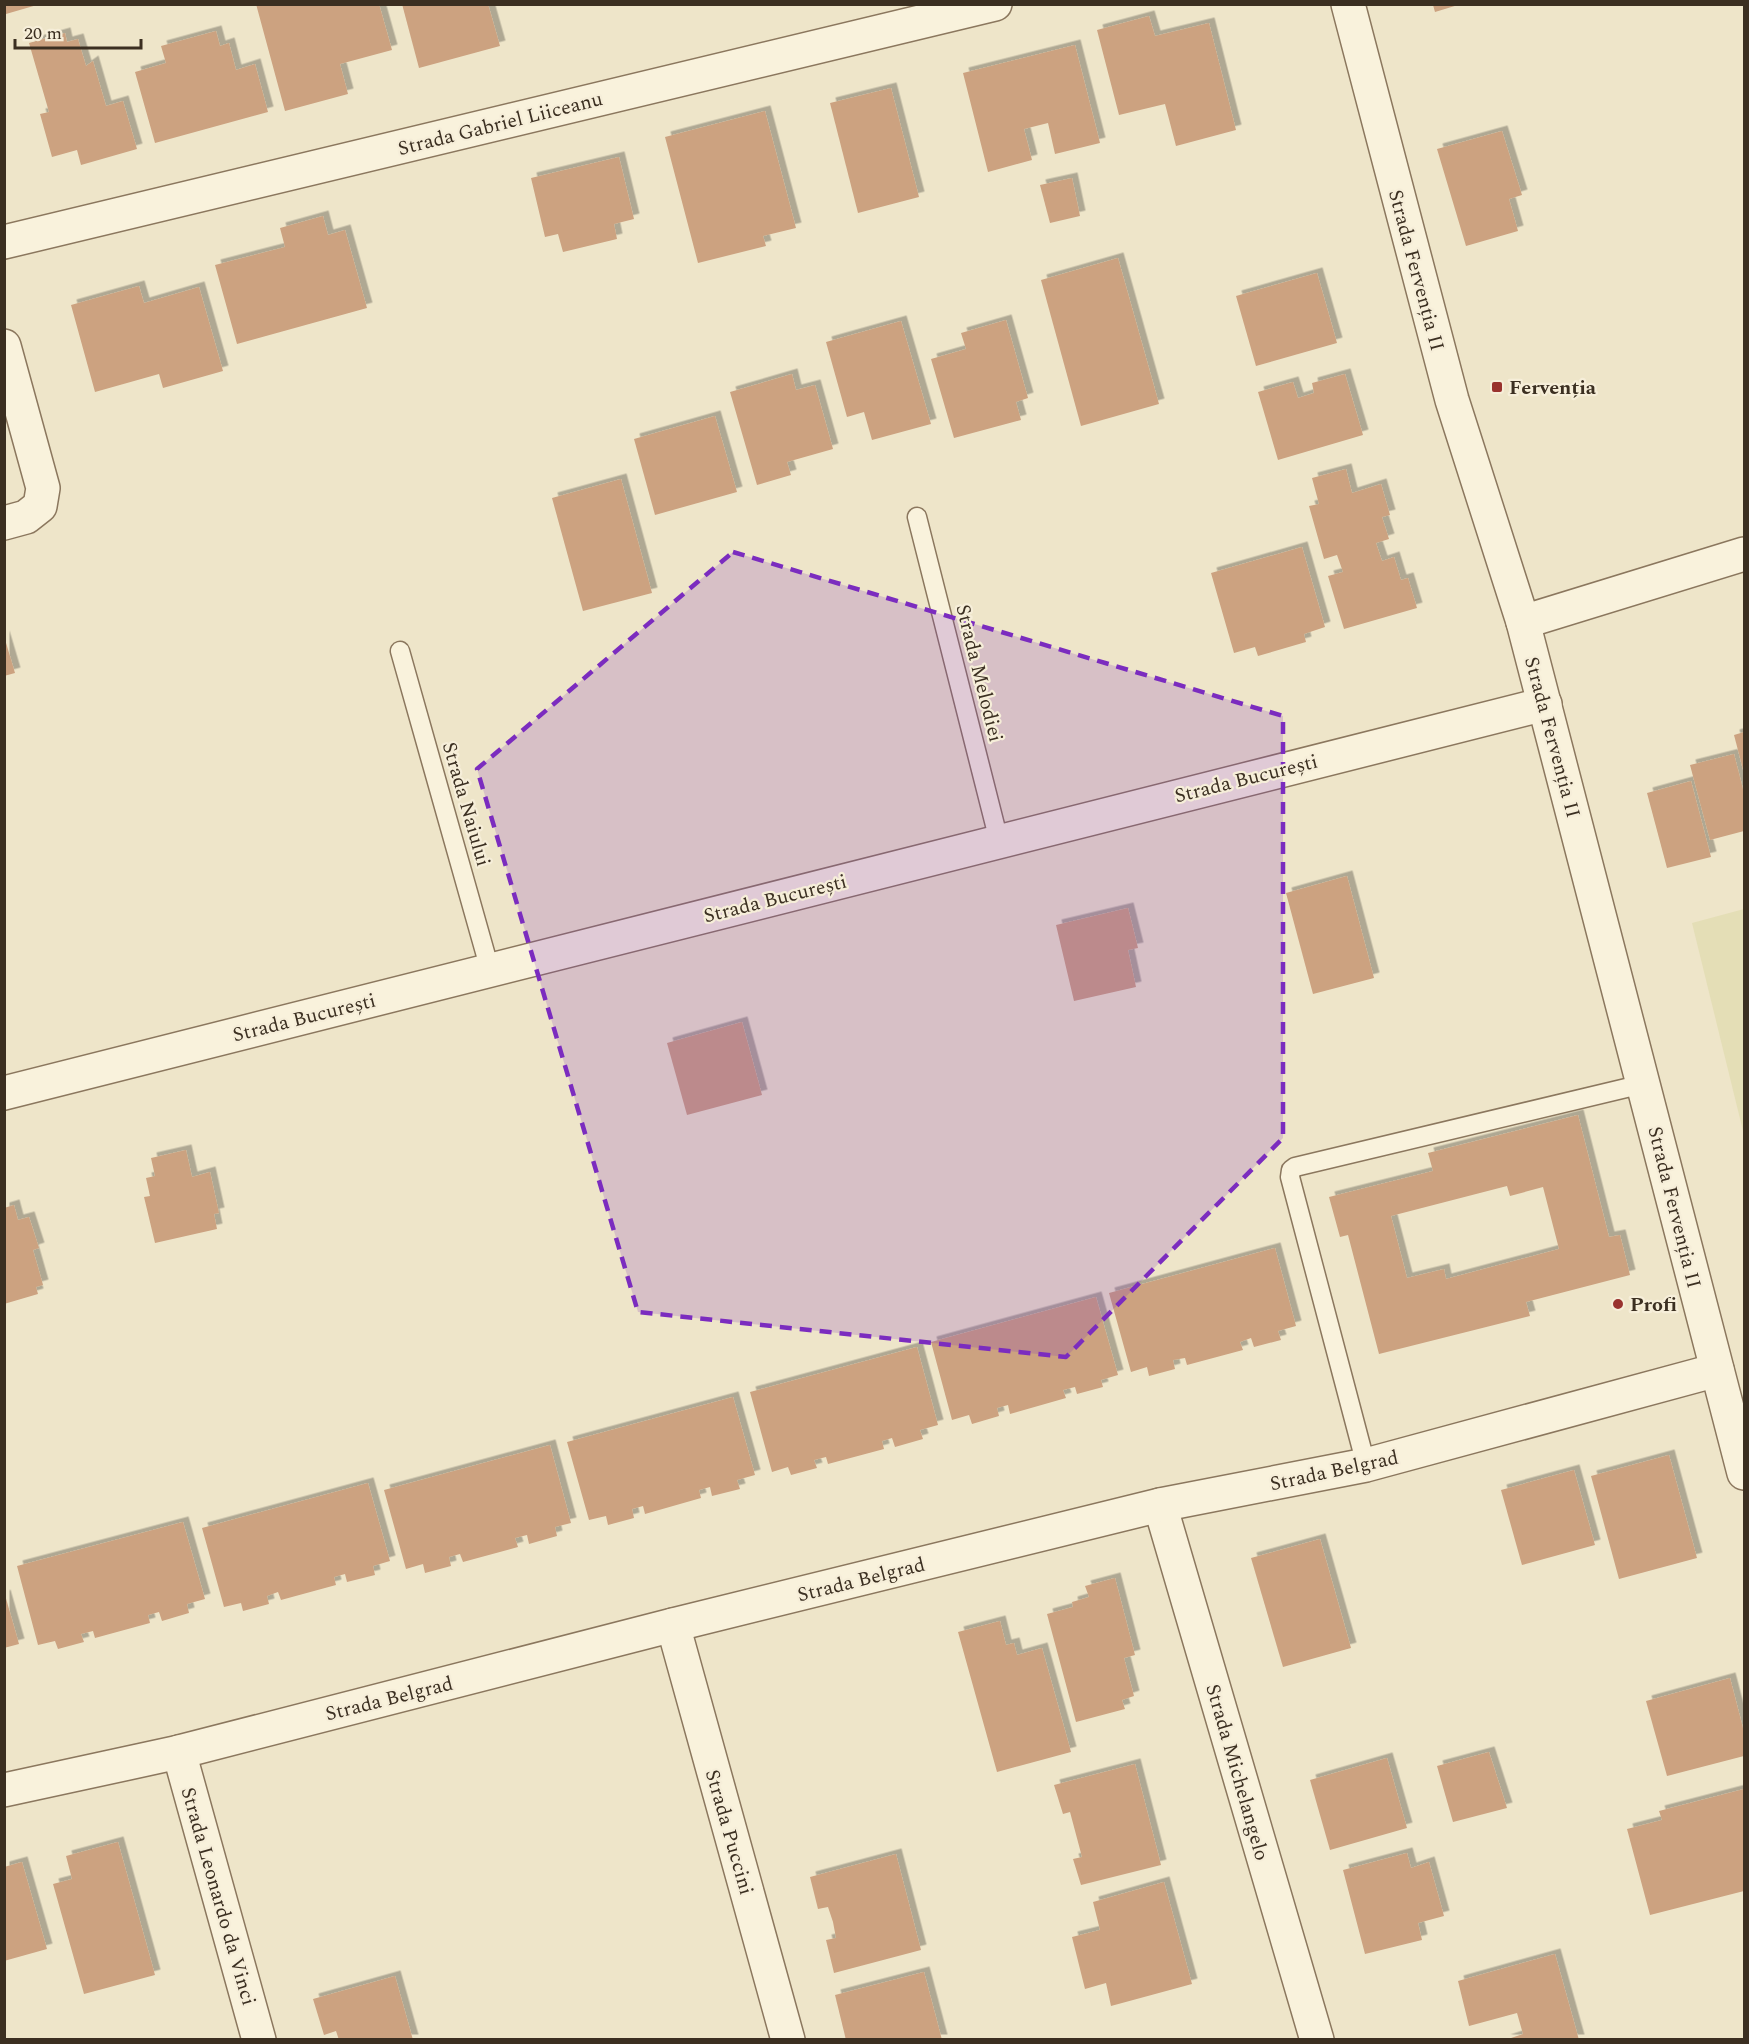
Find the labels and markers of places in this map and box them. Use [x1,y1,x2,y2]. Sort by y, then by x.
place label: Fervenția [1509,373,1597,403]
marker: Fervenția [1490,380,1504,394]
place label: Profi [1630,1290,1677,1320]
marker: Profi [1611,1297,1625,1311]

